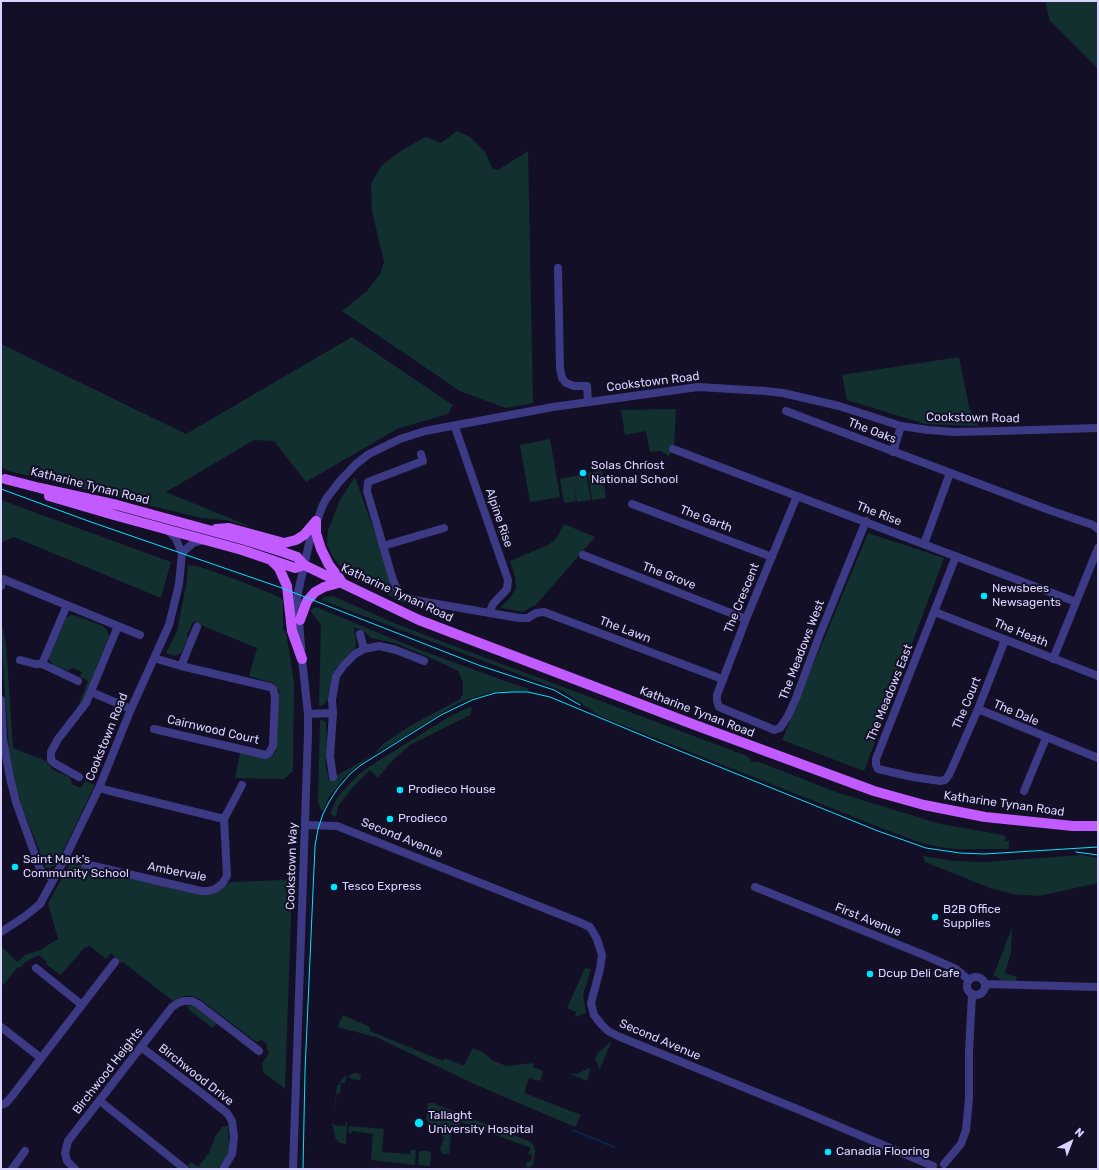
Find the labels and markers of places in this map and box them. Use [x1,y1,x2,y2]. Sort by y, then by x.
place label: Solas Chríost National School [591,459,678,487]
marker: Solas Chríost National School [578,468,588,478]
place label: Newsbees Newsagents [992,582,1061,610]
marker: Newsbees Newsagents [979,591,989,601]
place label: Prodieco House [408,783,496,797]
marker: Prodieco House [395,785,405,795]
place label: Prodieco [398,812,447,826]
marker: Prodieco [385,814,395,824]
place label: Saint Mark's Community School [23,853,129,881]
marker: Saint Mark's Community School [10,862,20,872]
place label: Tesco Express [342,880,421,894]
marker: Tesco Express [329,882,339,892]
place label: B2B Office Supplies [943,903,1001,931]
marker: B2B Office Supplies [930,912,940,922]
place label: Dcup Deli Cafe [878,967,960,981]
marker: Dcup Deli Cafe [865,969,875,979]
place label: Tallaght University Hospital [428,1109,533,1137]
marker: Tallaght University Hospital [413,1117,425,1129]
place label: Canadia Flooring [836,1145,930,1159]
marker: Canadia Flooring [823,1147,833,1157]

